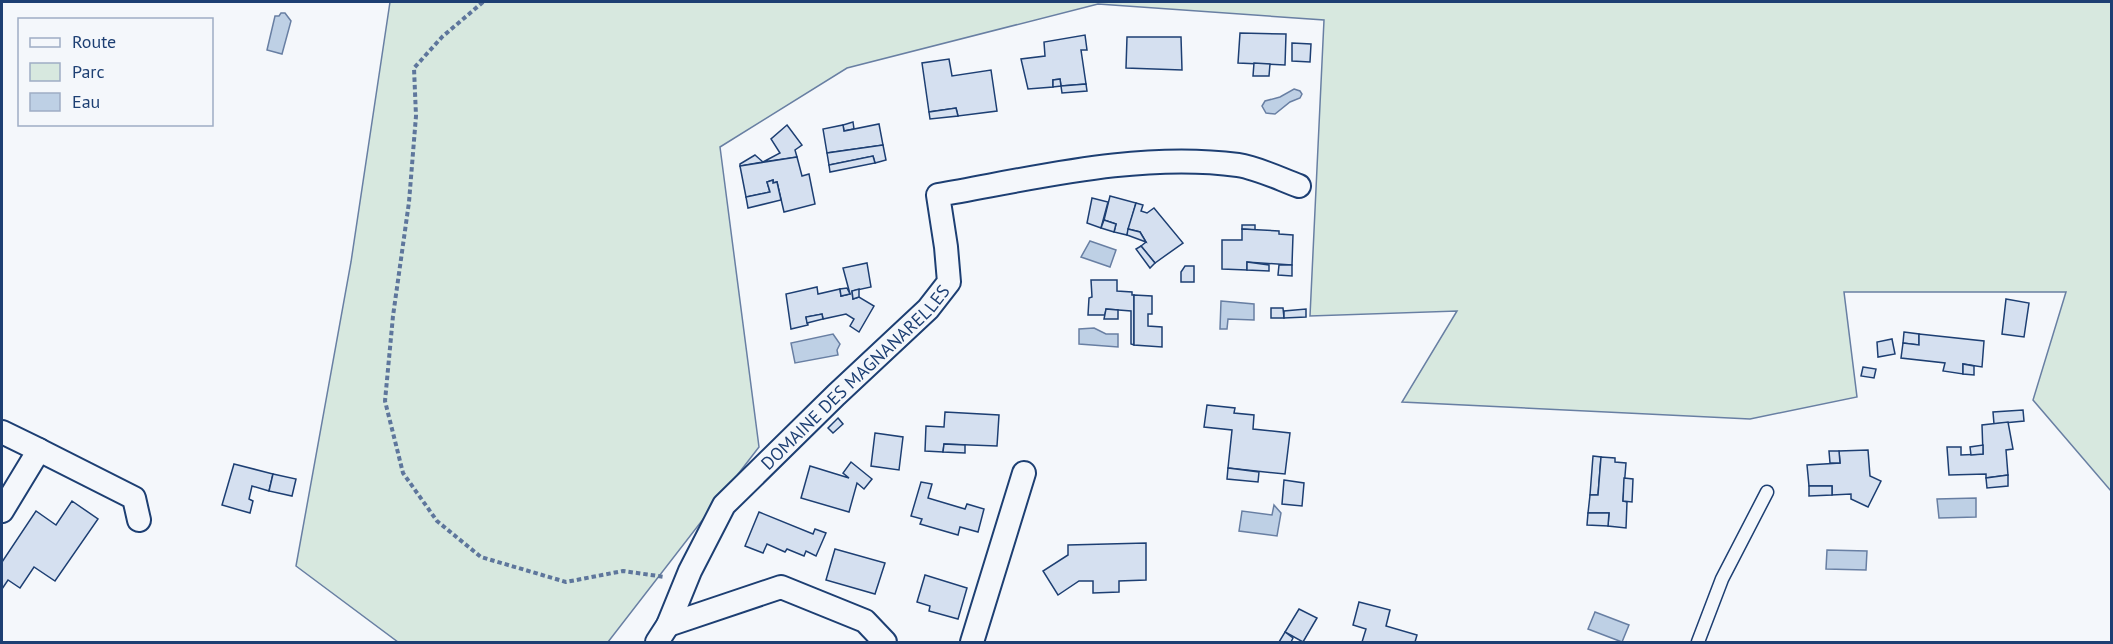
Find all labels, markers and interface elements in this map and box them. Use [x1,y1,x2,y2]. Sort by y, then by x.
legend [18,18,213,126]
text: Route [72,30,116,53]
text: Parc [72,60,105,83]
text: Eau [72,90,100,113]
street label: DOMAINE DES MAGNANARELLES [756,280,954,474]

